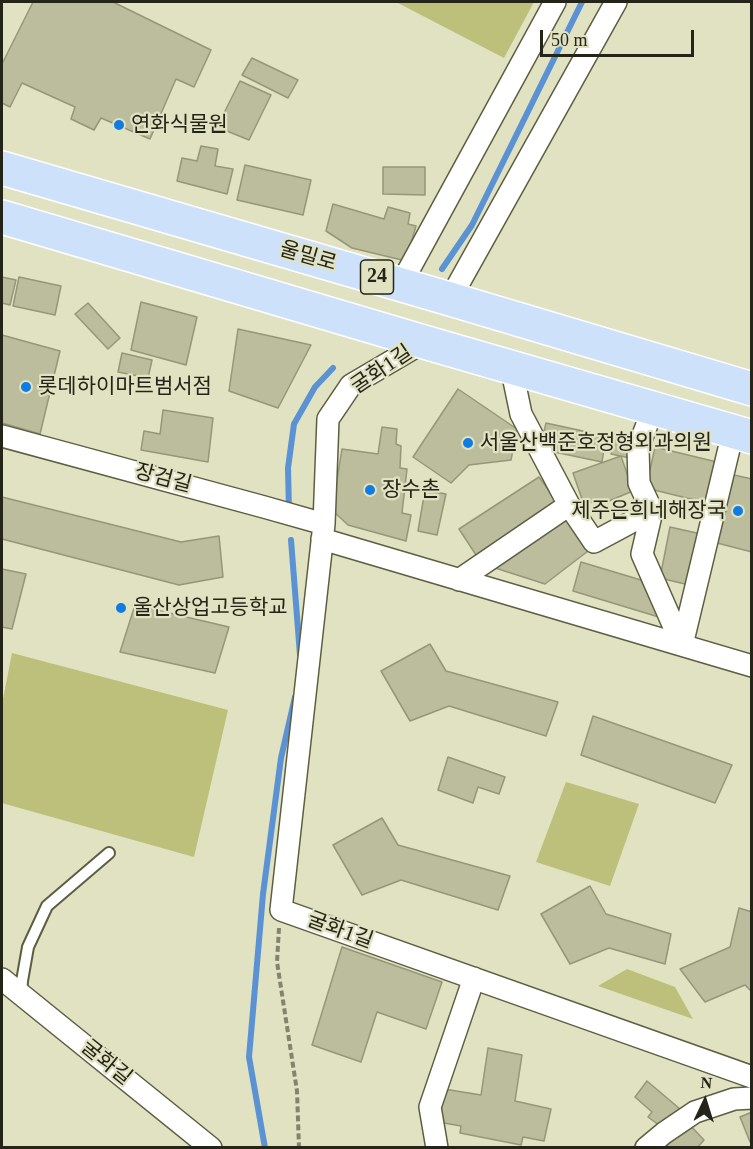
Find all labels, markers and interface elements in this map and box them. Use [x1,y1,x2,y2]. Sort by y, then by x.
scale bar [543,18,698,56]
text: 50 m [551,30,588,50]
place label: 연화식물원 [131,112,228,138]
marker: 연화식물원 [112,118,126,132]
street label: 울밀로 [277,237,339,277]
road number: 24 [360,260,394,294]
street label: 굴화1길 [347,340,417,400]
place label: 롯데하이마트범서점 [38,374,212,400]
marker: 롯데하이마트범서점 [19,380,33,394]
place label: 서울산백준호정형외과의원 [480,430,712,456]
marker: 서울산백준호정형외과의원 [461,436,475,450]
street label: 장검길 [132,459,194,499]
place label: 장수촌 [382,477,440,503]
marker: 장수촌 [363,483,377,497]
place label: 제주은희네해장국 [571,498,726,524]
marker: 제주은희네해장국 [731,504,745,518]
place label: 울산상업고등학교 [133,595,288,621]
marker: 울산상업고등학교 [114,601,128,615]
street label: 굴화1길 [304,907,376,955]
street label: 굴화길 [76,1035,136,1091]
north arrow [675,1071,735,1131]
text: N [700,1074,713,1091]

